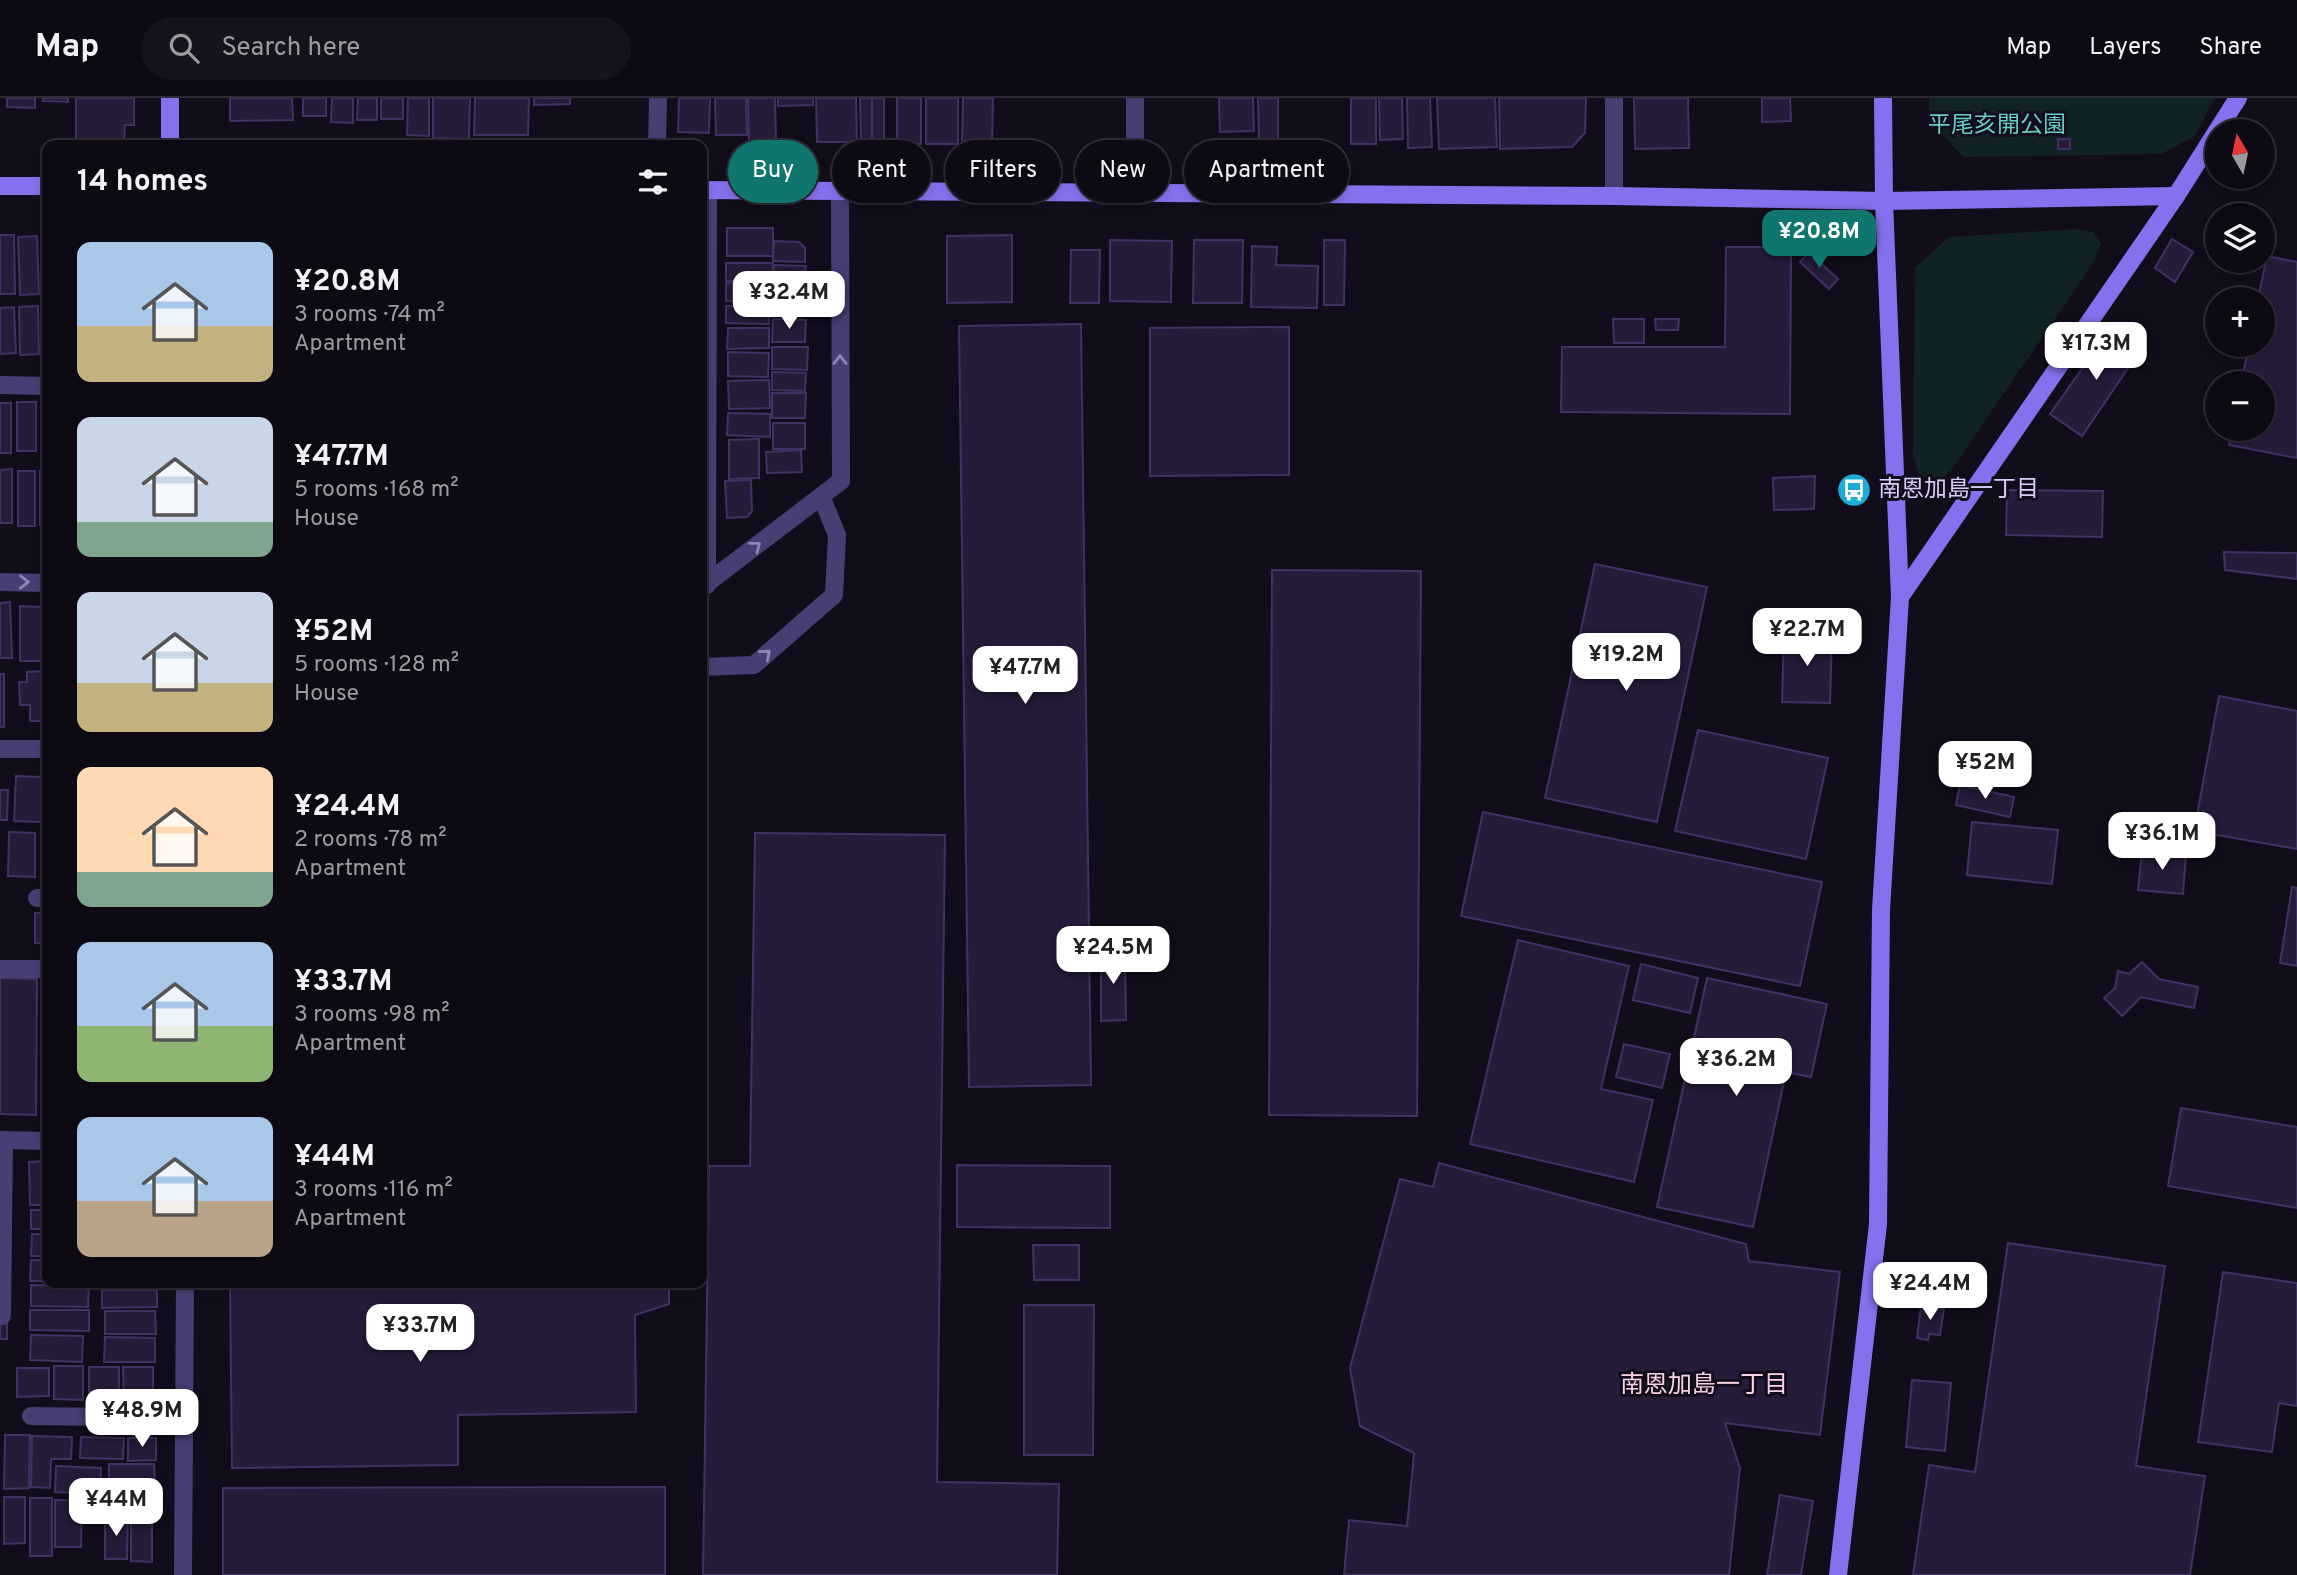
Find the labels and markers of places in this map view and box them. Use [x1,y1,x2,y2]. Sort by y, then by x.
pin: ¥20.8M [1762,211,1876,270]
pin: ¥32.4M [732,272,846,331]
pin: ¥17.3M [2039,322,2153,382]
bus stop icon: 南恩加島一丁目 [1835,471,1873,509]
place label: 南恩加島一丁目 [1878,476,2039,505]
pin: ¥22.7M [1750,608,1864,668]
pin: ¥19.2M [1569,634,1683,693]
pin: ¥47.7M [968,646,1082,706]
pin: ¥52M [1944,742,2026,801]
pin: ¥36.1M [2105,812,2219,872]
pin: ¥24.5M [1056,926,1170,986]
pin: ¥36.2M [1679,1038,1793,1098]
pin: ¥24.4M [1873,1262,1987,1322]
pin: ¥33.7M [363,1304,477,1364]
pin: ¥48.9M [85,1390,199,1449]
pin: ¥44M [75,1478,157,1538]

